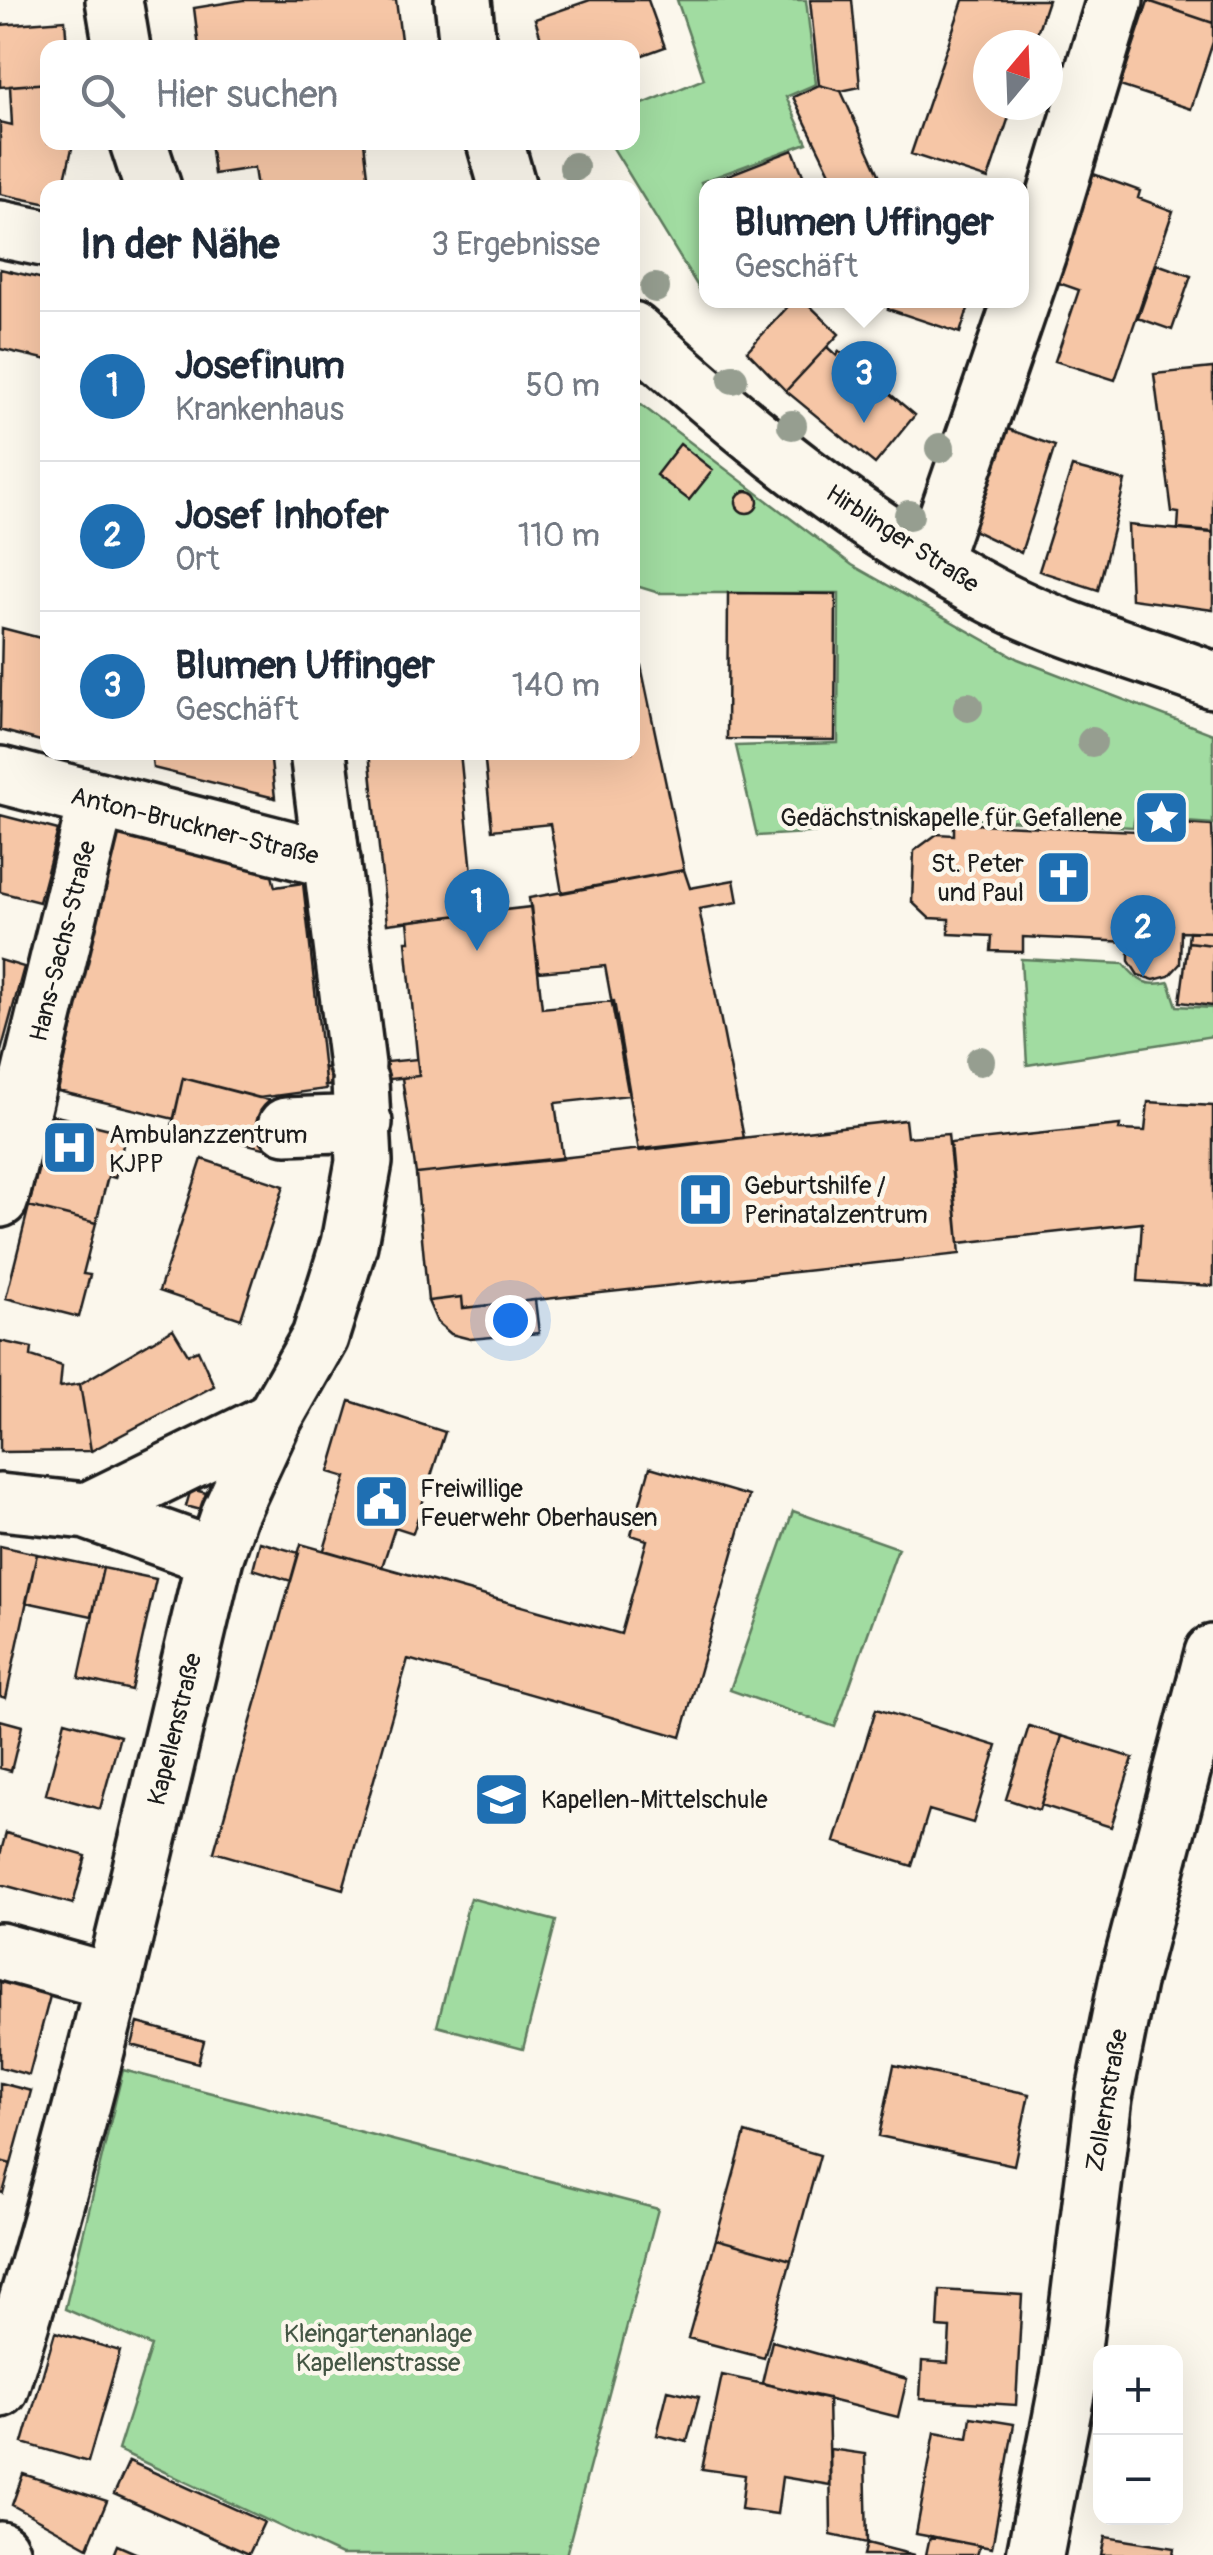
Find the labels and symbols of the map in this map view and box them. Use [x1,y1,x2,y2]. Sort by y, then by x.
north arrow [973,30,1063,120]
pin: 3 [832,340,896,423]
street label: Hirblinger Straße [820,478,985,601]
street label: Anton-Bruckner-Straße [68,781,322,872]
place icon: Gedächstniskapelle für Gefallene [1131,787,1191,847]
place label: Gedächstniskapelle für Gefallene [780,803,1123,834]
street label: Hans-Sachs-Straße [24,837,104,1045]
church icon: St. Peter und Paul [1033,847,1093,907]
place label: St. Peter und Paul [931,849,1024,909]
pin: 1 [444,868,510,951]
pin: 2 [1110,894,1176,977]
hospital icon: Ambulanzzentrum KJPP [40,1118,100,1178]
place label: Ambulanzzentrum KJPP [109,1120,308,1180]
hospital icon: Geburtshilfe / Perinatalzentrum [675,1169,735,1229]
place label: Geburtshilfe / Perinatalzentrum [744,1171,928,1231]
your location [485,1295,536,1346]
public building icon: Freiwillige Feuerwehr Oberhausen [351,1472,411,1532]
place label: Freiwillige Feuerwehr Oberhausen [420,1474,658,1534]
street label: Kapellenstraße [142,1649,210,1809]
school or university icon: Kapellen-Mittelschule [472,1769,532,1829]
place label: Kapellen-Mittelschule [541,1785,768,1816]
street label: Zollernstraße [1080,2026,1135,2174]
park label: Kleingartenanlage Kapellenstrasse [284,2319,473,2379]

